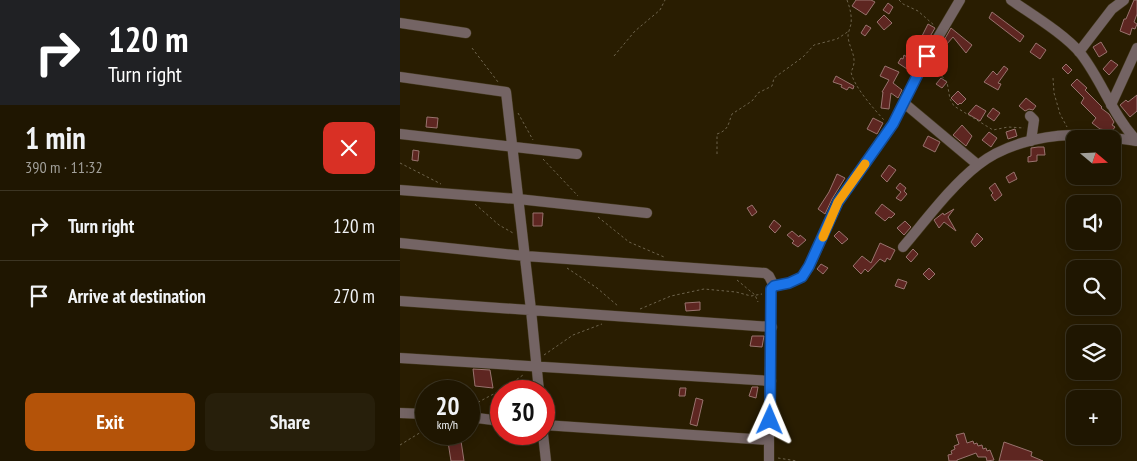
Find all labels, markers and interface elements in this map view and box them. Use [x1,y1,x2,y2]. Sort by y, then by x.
text: 120 m [108,16,189,62]
icon: right [25,20,90,85]
pin [906,35,948,77]
icon: arrive [913,42,941,70]
text: Turn right [108,60,182,88]
text: 1 min [25,118,86,157]
button: close [323,122,375,174]
north arrow [1066,130,1121,185]
map controls [1066,130,1121,445]
text: 390 m · 11:32 [25,157,103,177]
button: sound [1066,195,1121,250]
icon: right [25,212,53,240]
text: Turn right [68,214,134,238]
text: 120 m [333,214,375,238]
button: search [1066,260,1121,315]
icon: arrive [25,282,53,310]
text: Arrive at destination [68,284,206,308]
text: 270 m [333,284,375,308]
button: layers [1066,325,1121,380]
speed limit sign: 30 [490,380,555,445]
text: 20 [436,390,459,422]
button: + [1066,390,1121,445]
button: Exit [25,393,195,451]
button: Share [205,393,375,451]
position arrow [743,393,795,445]
text: km/h [437,417,458,432]

